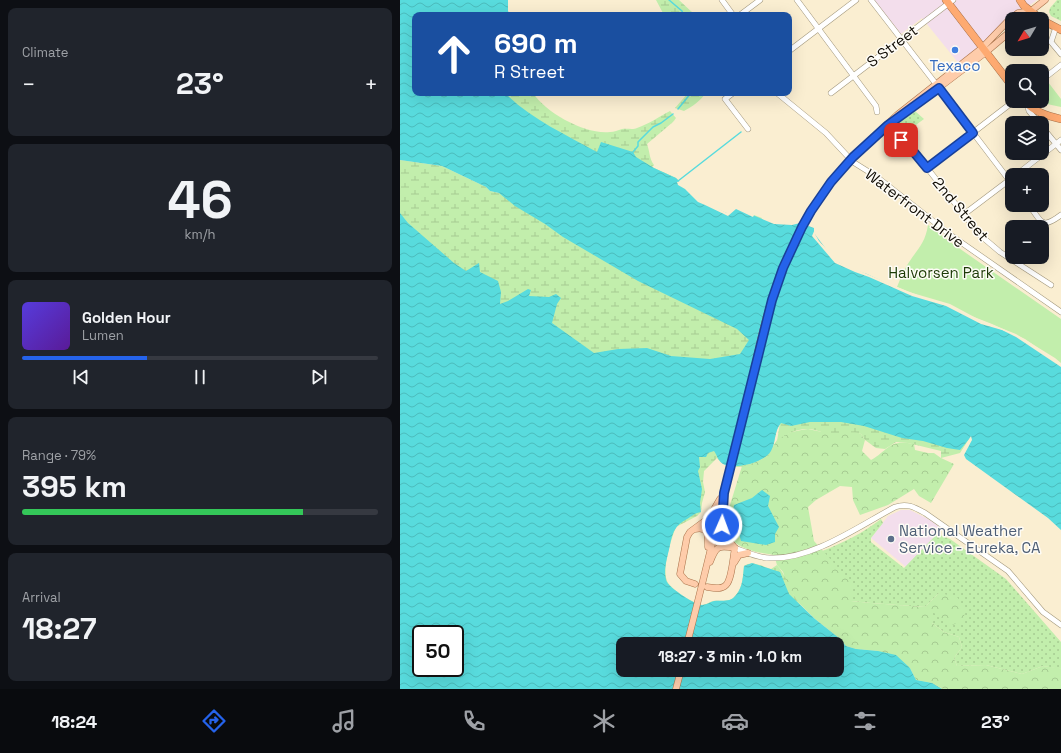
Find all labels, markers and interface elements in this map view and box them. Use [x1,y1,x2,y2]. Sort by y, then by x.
north arrow [1005,12,1049,56]
map controls [1005,12,1049,264]
street label: S Street [863,21,921,71]
text: 690 m [494,25,578,61]
icon: ahead [428,28,480,80]
text: Climate [22,44,68,61]
marker: Texaco [950,45,960,55]
place label: Texaco [929,56,981,75]
text: R Street [494,60,565,83]
text: 23° [176,64,224,103]
button: search [1005,64,1049,108]
text: − [22,70,36,98]
text: + [364,70,378,98]
button: layers [1005,116,1049,160]
pin [884,123,918,157]
icon: arrive [890,129,912,151]
street label: Waterfront Drive [862,165,968,252]
text: 46 [167,167,233,233]
button: + [1005,168,1049,212]
street label: 2nd Street [929,173,993,245]
button: − [1005,220,1049,264]
text: km/h [185,226,215,243]
park label: Halvorsen Park [888,263,994,282]
text: Golden Hour [82,308,171,327]
text: Lumen [82,327,124,344]
icon: previous [70,366,92,388]
icon: pause [189,366,211,388]
icon: next [308,366,330,388]
text: Range · 79% [22,447,96,464]
text: 395 km [22,467,127,506]
position arrow [701,504,743,546]
place label: National Weather Service - Eureka, CA [899,521,1041,557]
marker: National Weather Service - Eureka, CA [886,534,896,544]
text: Arrival [22,589,61,606]
text: 18:27 [22,609,97,648]
speed limit sign: 50 [412,625,464,677]
text: 18:27 · 3 min · 1.0 km [658,647,802,666]
icon: directions [200,707,228,735]
icon: music [330,707,358,735]
icon: phone [460,707,488,735]
icon: climate [590,707,618,735]
icon: car [721,707,749,735]
icon: filters [851,707,879,735]
text: 18:24 [51,710,97,733]
text: 23° [981,710,1010,733]

